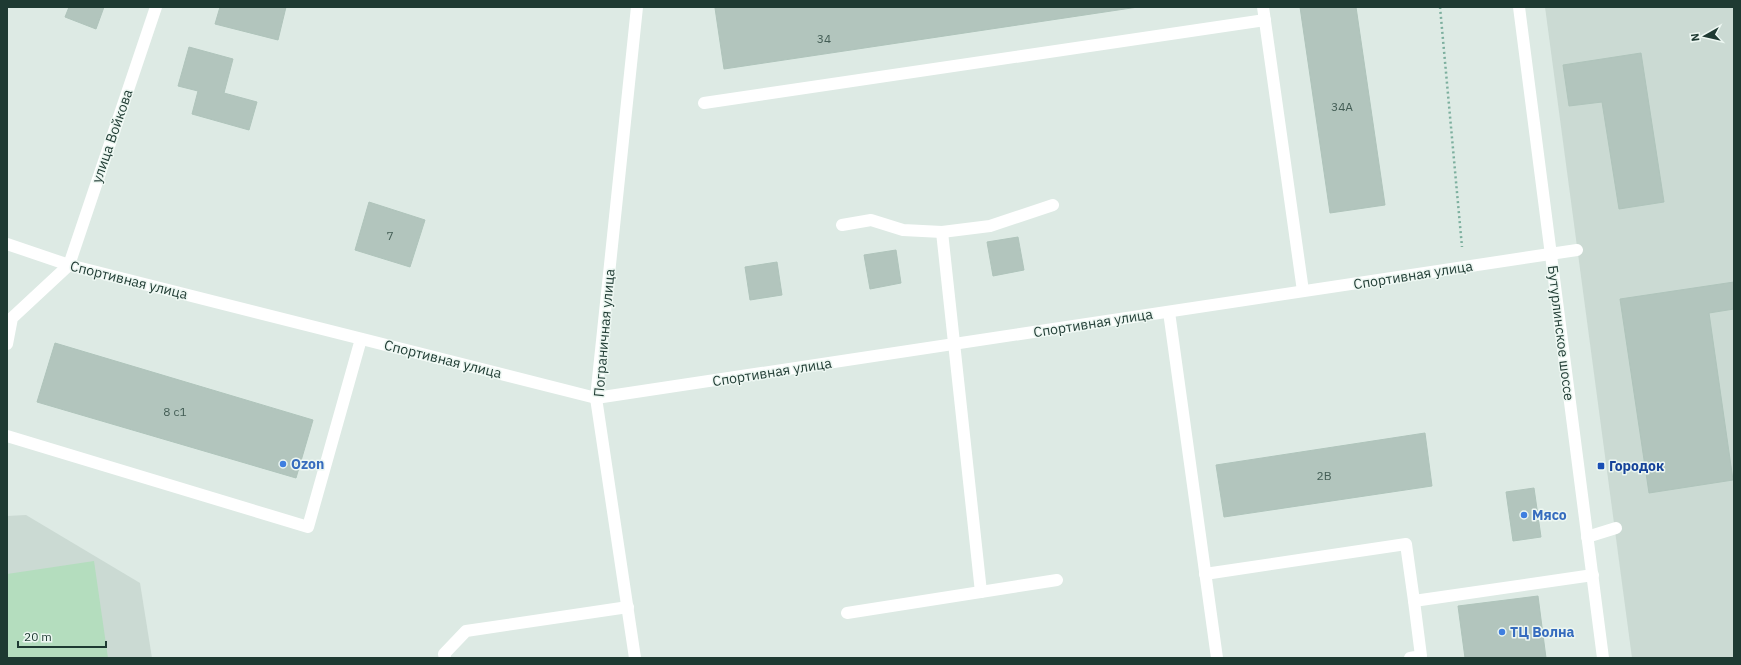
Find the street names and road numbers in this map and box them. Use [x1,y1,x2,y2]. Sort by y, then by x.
street label: улица Войкова [88,86,137,185]
street label: Спортивная улица [68,257,190,303]
street label: Спортивная улица [1352,257,1474,293]
street label: Бутурлинское шоссе [1544,264,1578,402]
street label: Пограничная улица [589,268,619,398]
street label: Спортивная улица [1032,305,1154,341]
street label: Спортивная улица [382,336,504,382]
street label: Спортивная улица [711,354,833,390]

